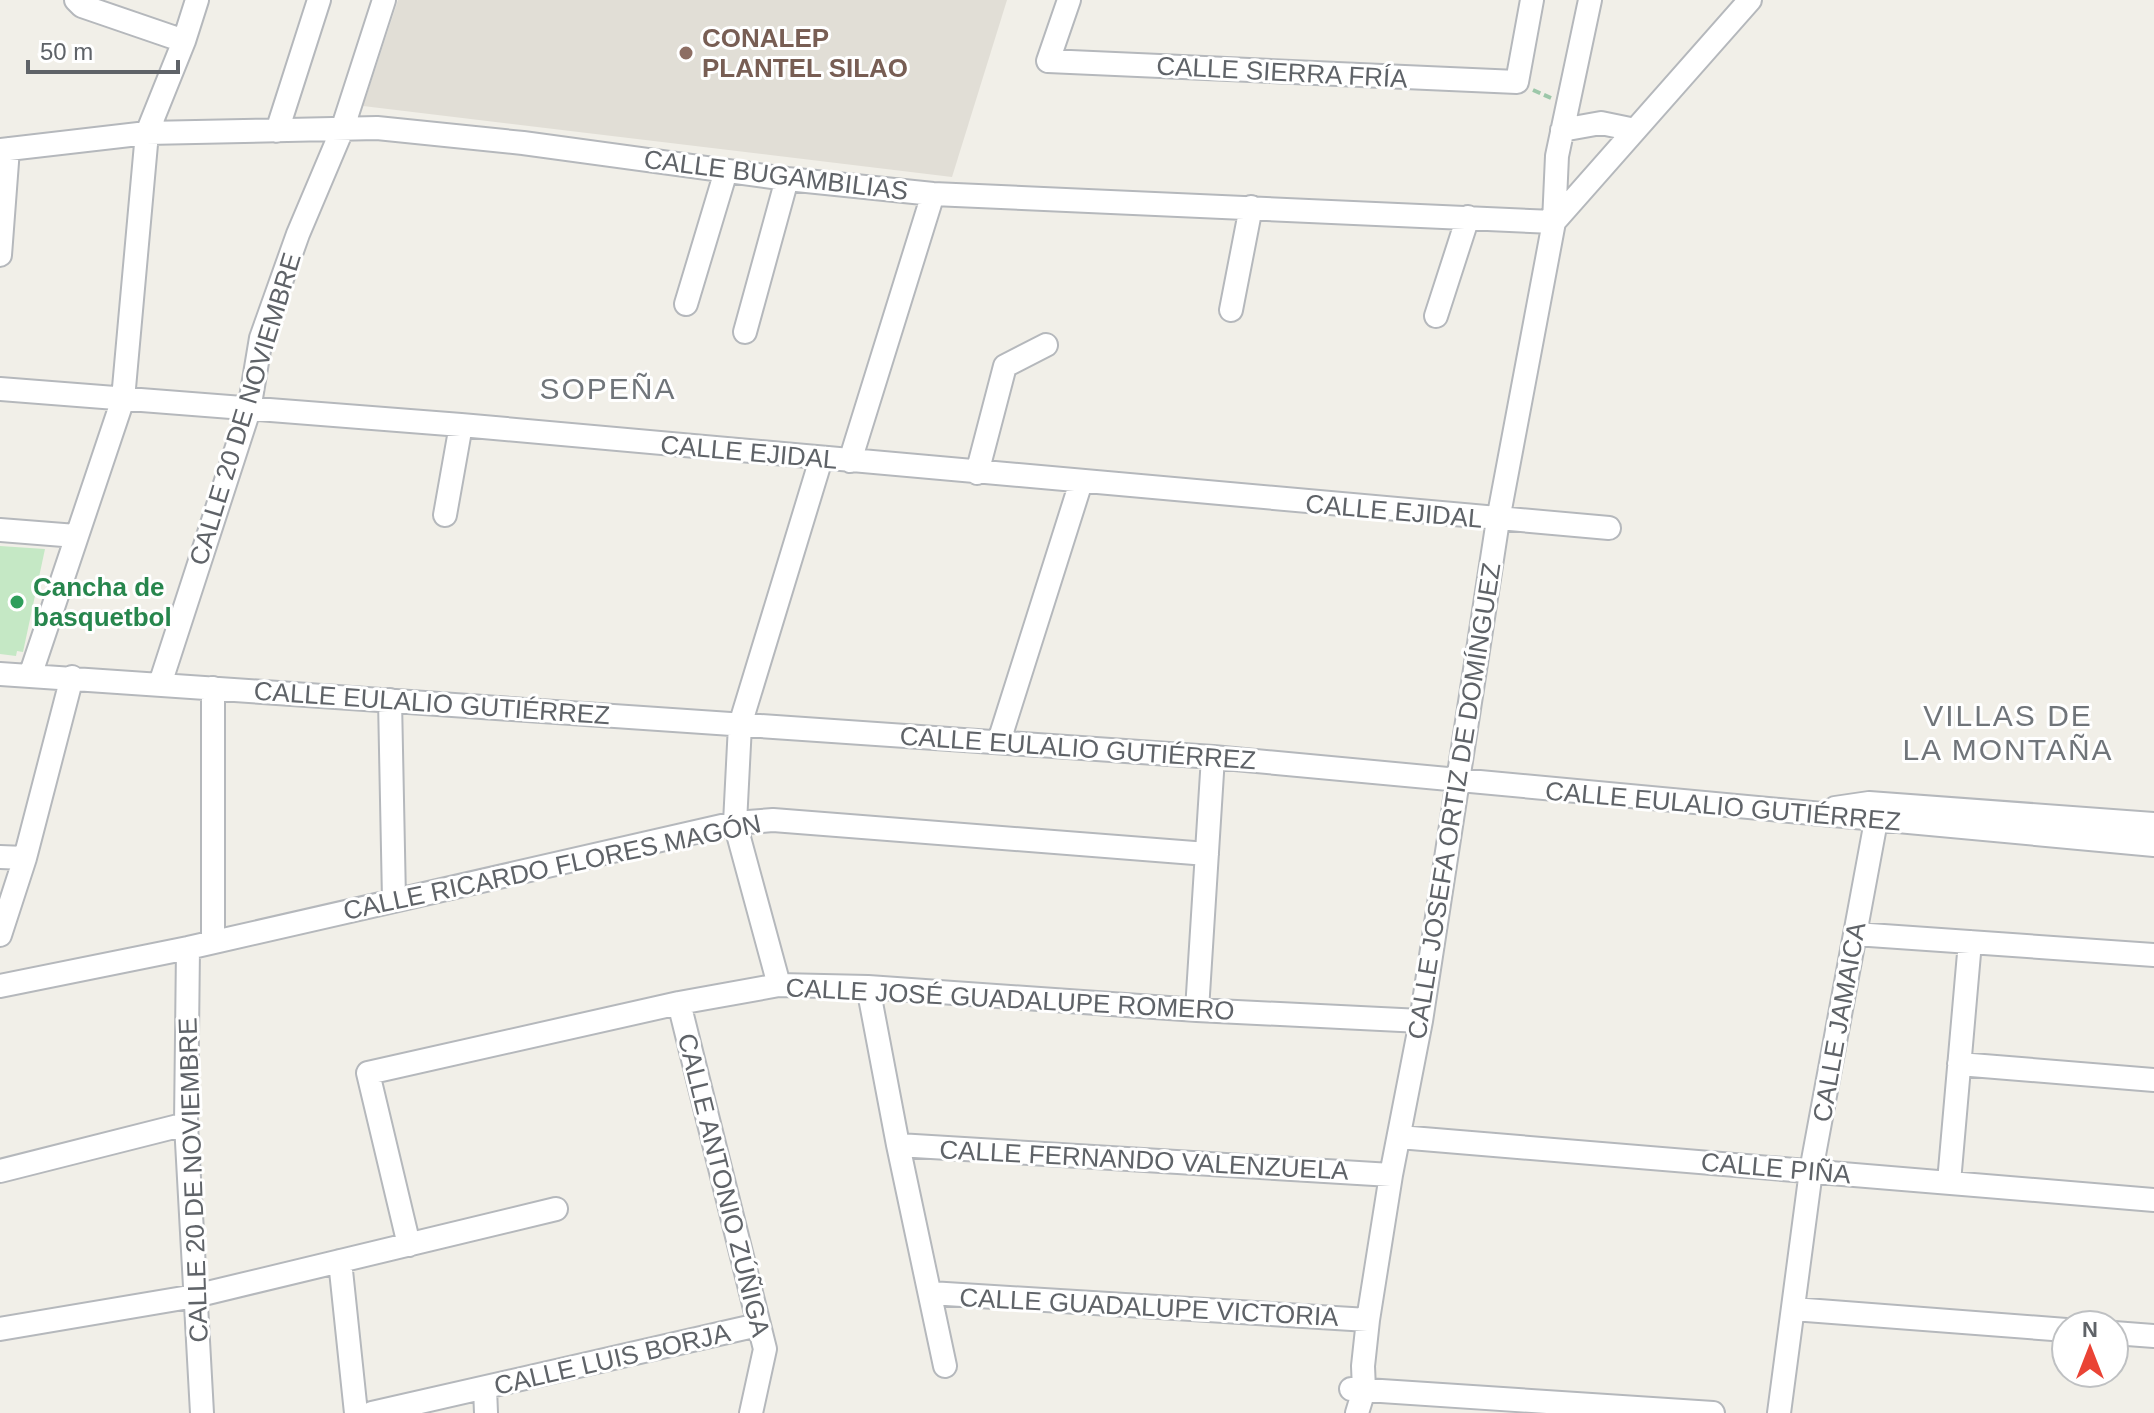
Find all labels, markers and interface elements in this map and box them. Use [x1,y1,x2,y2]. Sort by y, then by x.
place label: CONALEP PLANTEL SILAO [702,23,908,83]
scale bar [28,24,178,74]
text: 50 m [40,38,93,65]
marker: CONALEP PLANTEL SILAO [677,44,695,62]
street label: CALLE SIERRA FRÍA [1156,50,1409,94]
street label: CALLE BUGAMBILIAS [642,144,910,206]
street label: CALLE 20 DE NOVIEMBRE [183,249,307,569]
district label: SOPEÑA [539,372,677,405]
street label: CALLE EJIDAL [659,429,839,475]
street label: CALLE EJIDAL [1304,488,1484,534]
street label: CALLE JOSEFA ORTIZ DE DOMÍNGUEZ [1401,560,1507,1041]
place label: Cancha de basquetbol [33,572,172,632]
marker: Cancha de basquetbol [8,593,26,611]
street label: CALLE EULALIO GUTIÉRREZ [253,676,611,730]
district label: VILLAS DE LA MONTAÑA [1902,699,2114,766]
street label: CALLE EULALIO GUTIÉRREZ [899,721,1257,775]
street label: CALLE EULALIO GUTIÉRREZ [1544,776,1902,837]
street label: CALLE RICARDO FLORES MAGÓN [340,808,764,926]
street label: CALLE JAMAICA [1807,919,1871,1124]
street label: CALLE JOSÉ GUADALUPE ROMERO [785,972,1235,1026]
street label: CALLE 20 DE NOVIEMBRE [172,1017,214,1343]
street label: CALLE ANTONIO ZÚÑIGA [672,1030,776,1340]
street label: CALLE FERNANDO VALENZUELA [939,1134,1350,1186]
street label: CALLE PIÑA [1700,1147,1853,1190]
street label: CALLE GUADALUPE VICTORIA [959,1282,1340,1332]
north arrow [2050,1309,2130,1389]
street label: CALLE LUIS BORJA [491,1317,734,1401]
text: N [2082,1317,2098,1342]

